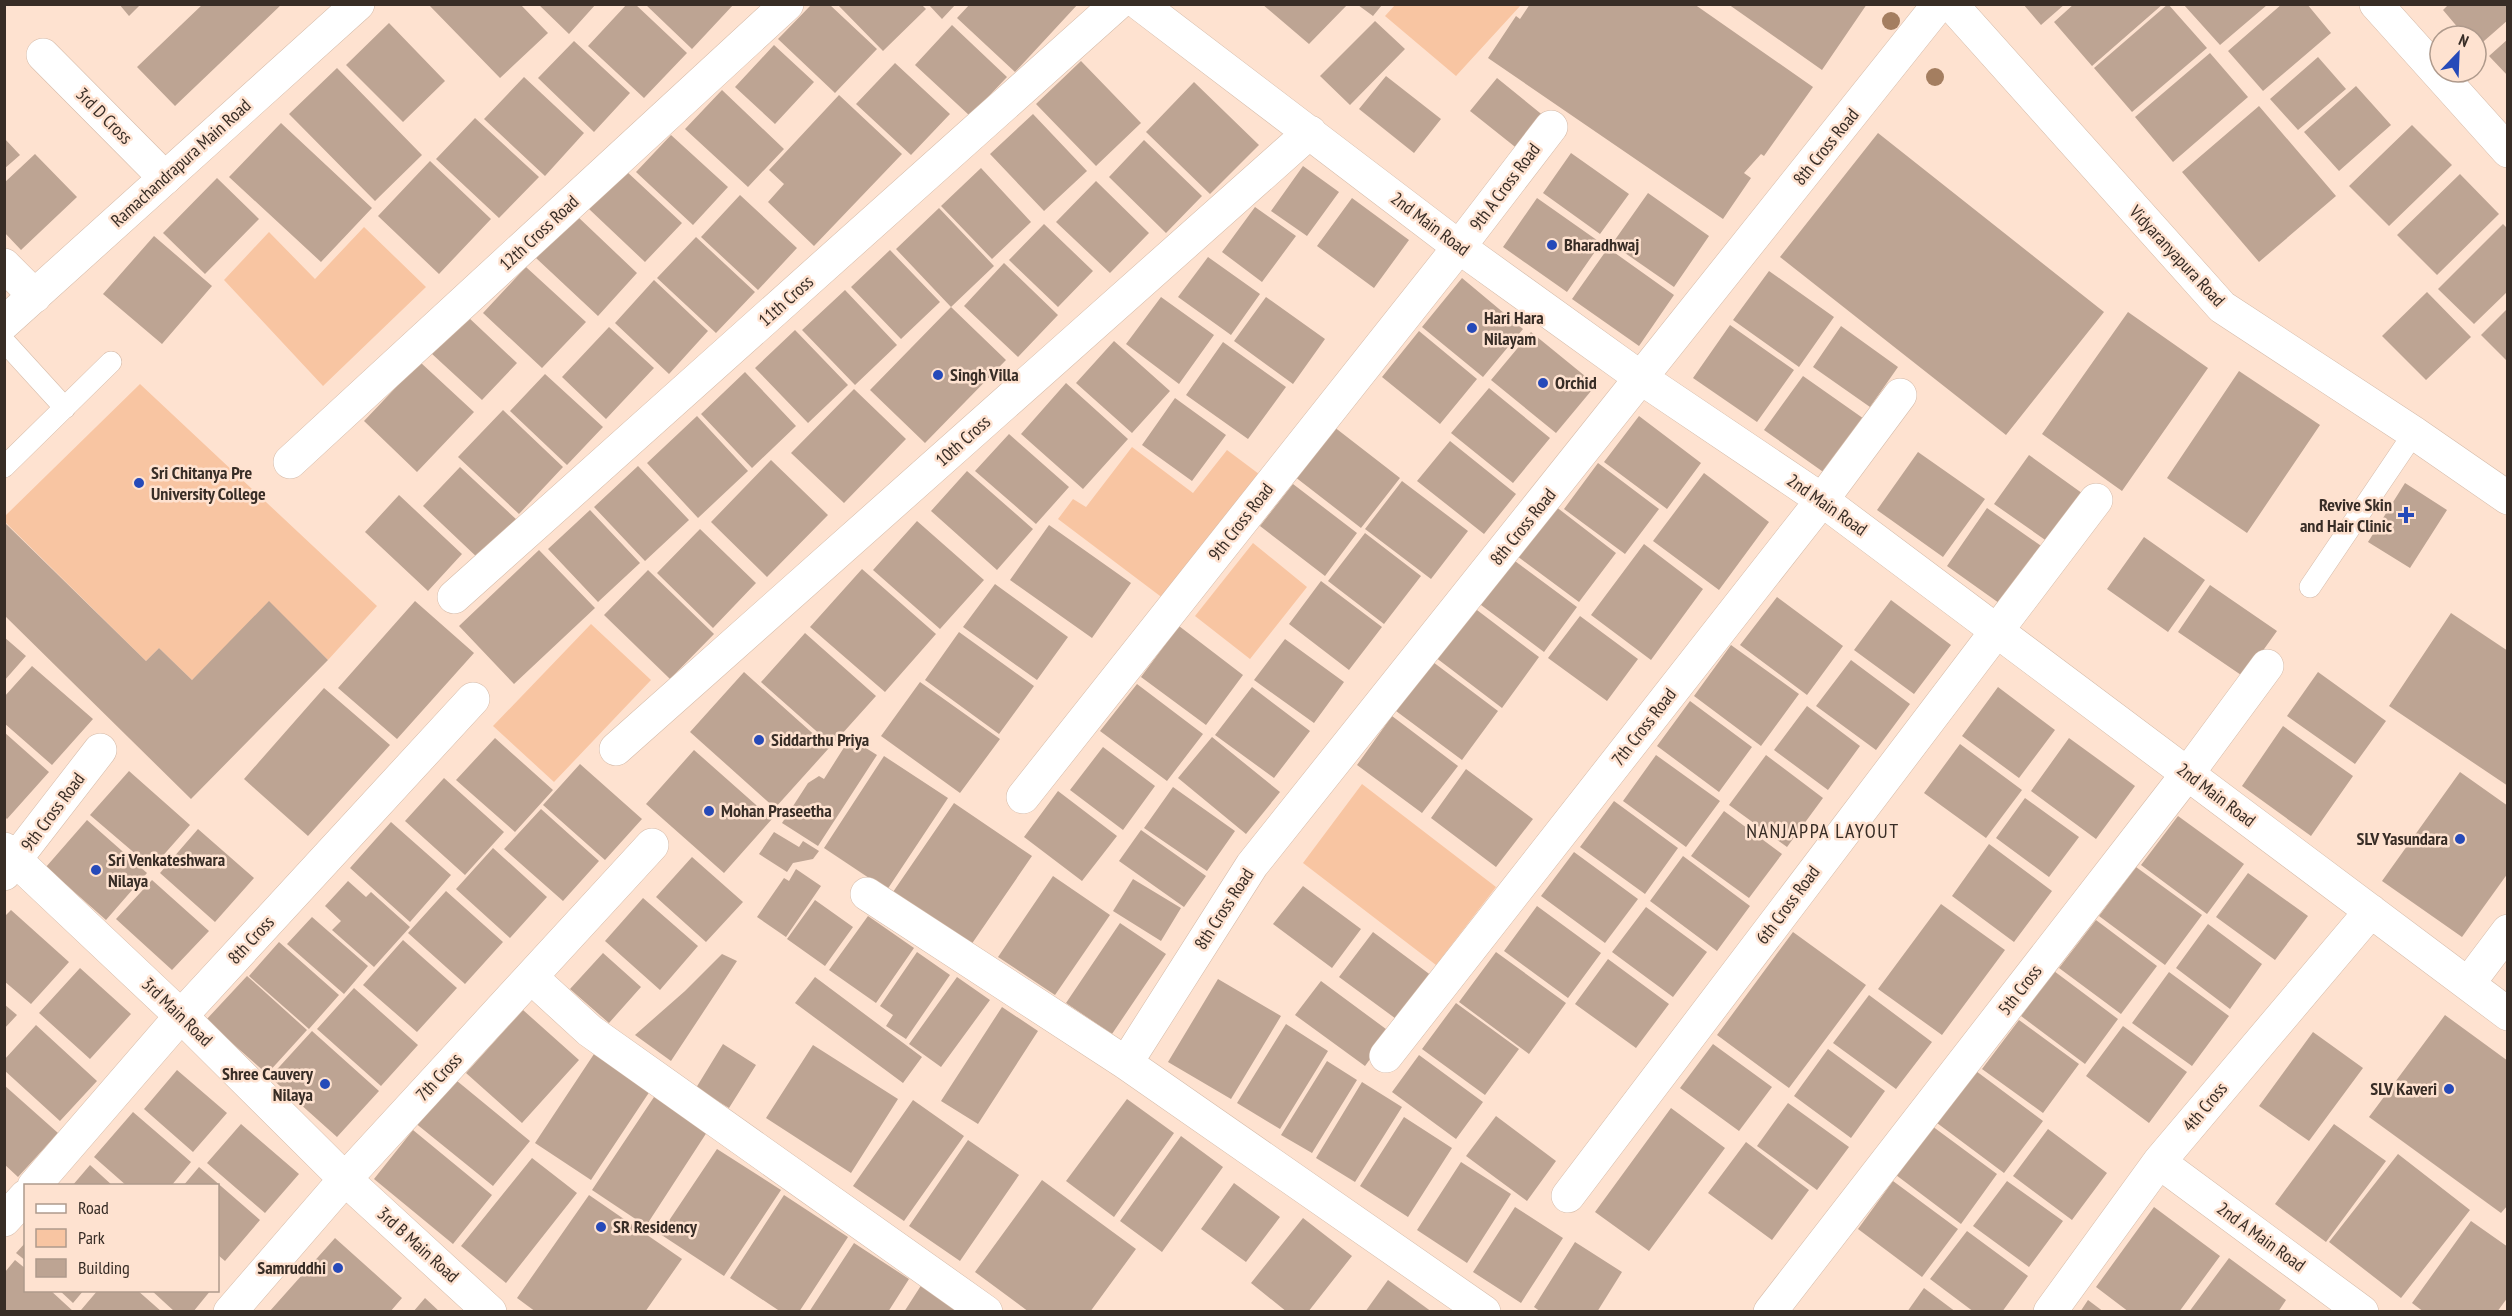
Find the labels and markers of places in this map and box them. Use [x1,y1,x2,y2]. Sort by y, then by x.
place label: Bharadhwaj [1564,233,1639,256]
marker: Bharadhwaj [1545,238,1559,252]
place label: Hari Hara Nilayam [1484,306,1544,350]
marker: Hari Hara Nilayam [1465,321,1479,335]
place label: Singh Villa [950,363,1019,386]
marker: Singh Villa [931,368,945,382]
place label: Orchid [1555,371,1597,394]
marker: Orchid [1536,376,1550,390]
place label: Sri Chitanya Pre University College [151,461,266,505]
marker: Sri Chitanya Pre University College [132,476,146,490]
place label: Revive Skin and Hair Clinic [2300,493,2393,537]
marker: Revive Skin and Hair Clinic [2397,506,2415,524]
place label: Siddarthu Priya [771,728,869,751]
marker: Siddarthu Priya [752,733,766,747]
place label: Mohan Praseetha [721,799,832,822]
marker: Mohan Praseetha [702,804,716,818]
place label: SLV Yasundara [2357,827,2448,850]
marker: SLV Yasundara [2453,832,2467,846]
place label: Sri Venkateshwara Nilaya [108,848,225,892]
marker: Sri Venkateshwara Nilaya [89,863,103,877]
place label: Shree Cauvery Nilaya [222,1062,314,1106]
marker: Shree Cauvery Nilaya [318,1077,332,1091]
place label: SLV Kaveri [2370,1077,2437,1100]
marker: SLV Kaveri [2442,1082,2456,1096]
place label: SR Residency [613,1215,698,1238]
marker: SR Residency [594,1220,608,1234]
place label: Samruddhi [257,1256,326,1279]
marker: Samruddhi [331,1261,345,1275]

